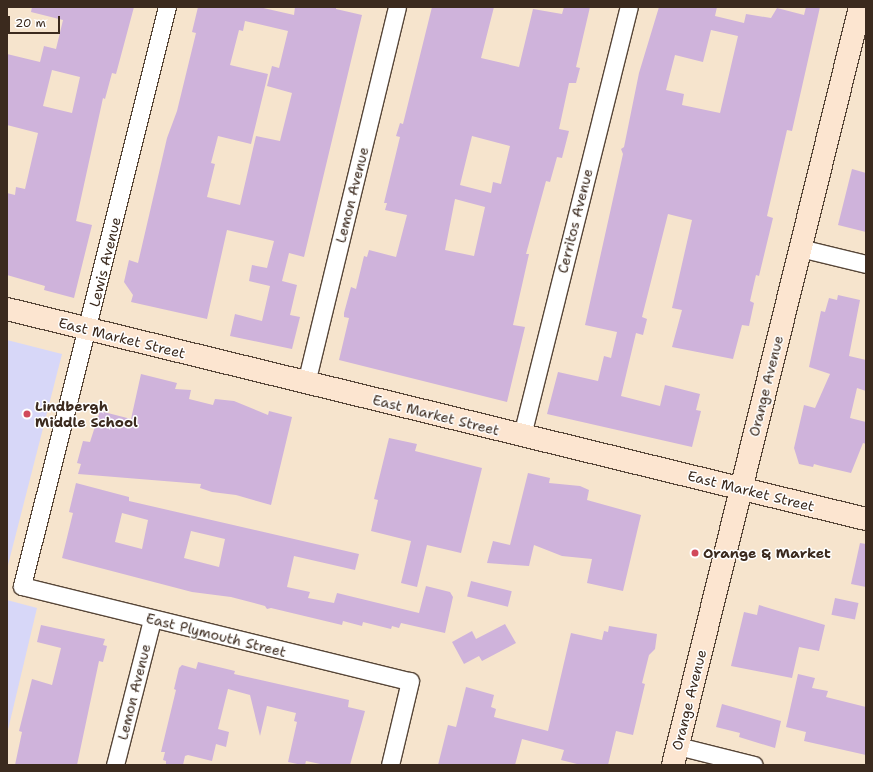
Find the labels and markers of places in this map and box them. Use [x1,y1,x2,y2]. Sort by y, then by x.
place label: Lindbergh Middle School [35,398,138,430]
marker: Lindbergh Middle School [22,409,32,419]
place label: Orange & Market [703,545,831,561]
marker: Orange & Market [690,548,700,558]

